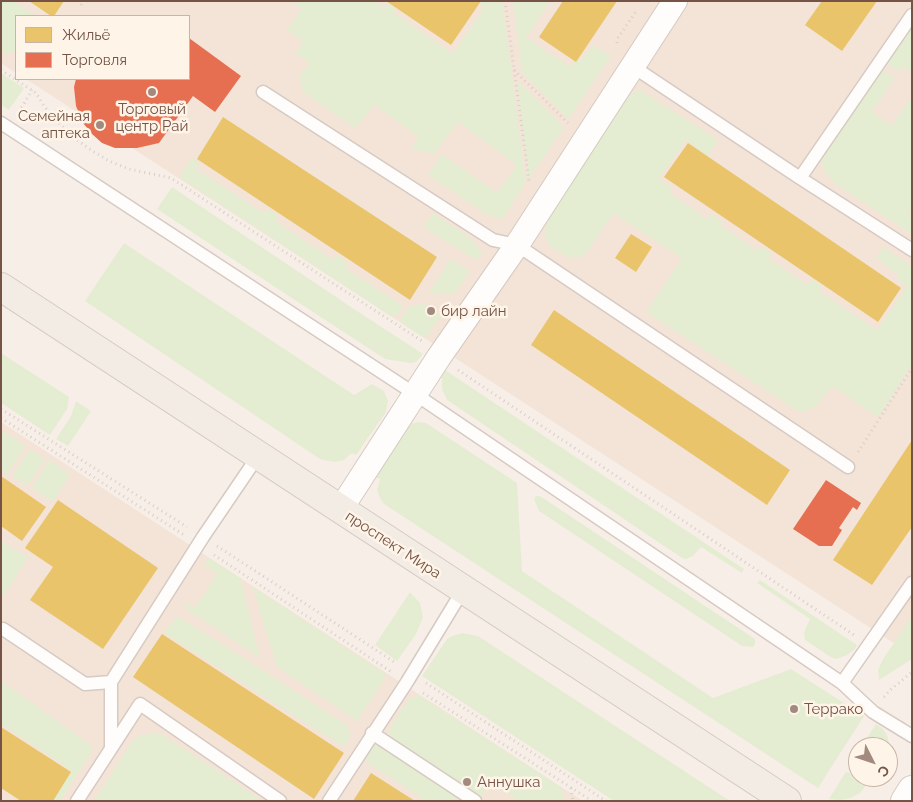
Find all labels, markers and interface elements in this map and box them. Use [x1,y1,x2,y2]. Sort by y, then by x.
legend [15,15,190,80]
text: Жильё [62,26,110,44]
text: Торговля [62,51,127,69]
marker: Торговый центр Рай [146,86,158,98]
place label: Торговый центр Рай [116,100,188,135]
place label: Семейная аптека [18,107,90,142]
marker: Семейная аптека [94,119,106,131]
place label: бир лайн [441,302,506,320]
marker: бир лайн [425,305,437,317]
street label: проспект Мира [342,507,444,583]
place label: Террако [804,700,863,718]
marker: Террако [788,703,800,715]
north arrow [848,737,898,787]
text: С [874,762,893,780]
place label: Аннушка [477,773,541,791]
marker: Аннушка [461,776,473,788]

